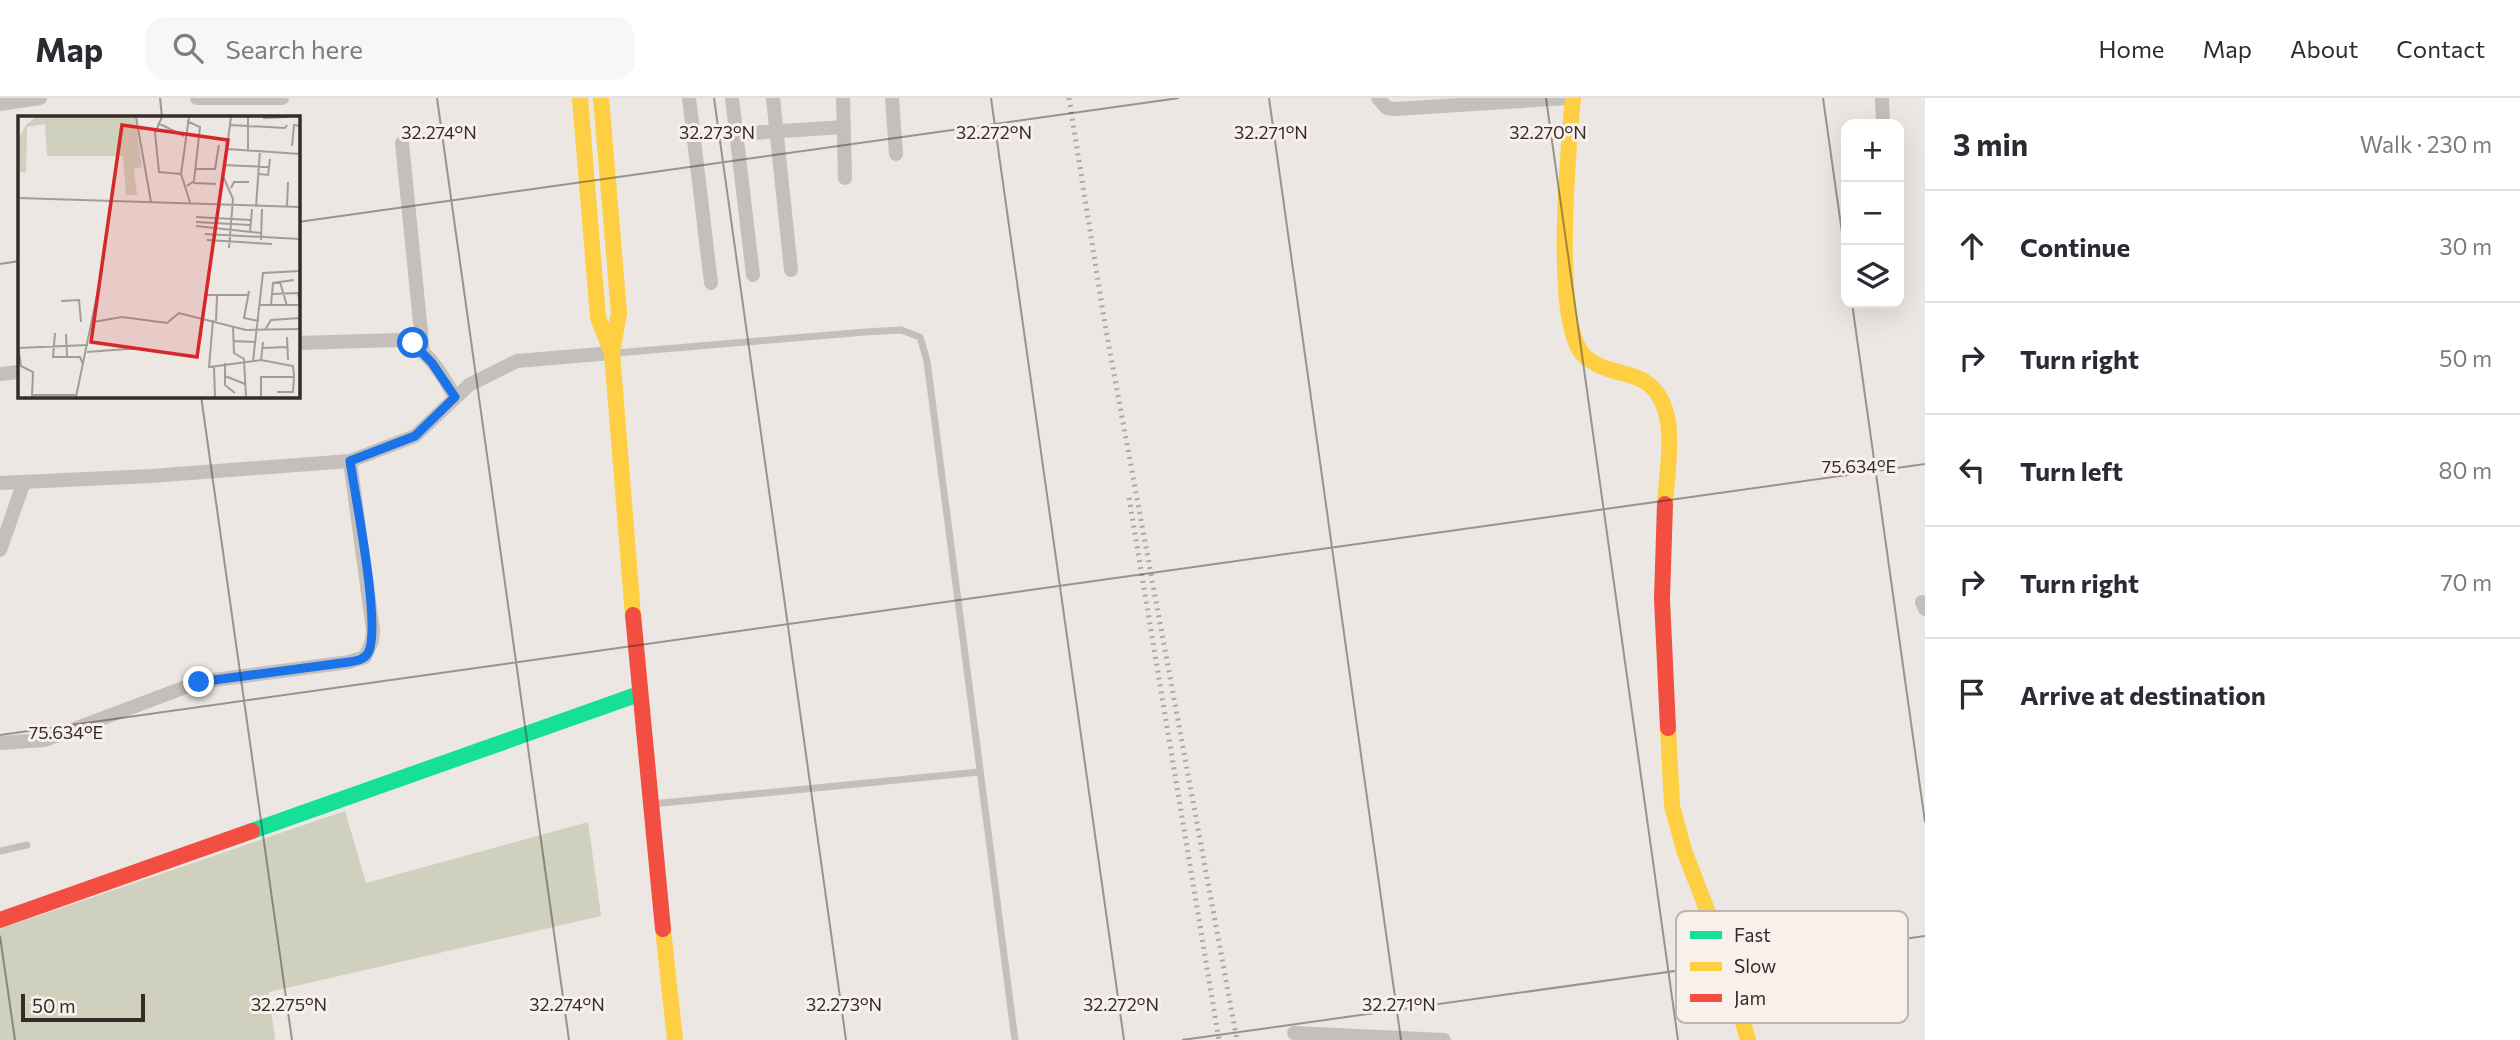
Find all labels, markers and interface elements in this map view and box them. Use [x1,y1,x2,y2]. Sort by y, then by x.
search box [145,17,635,80]
text: Map [35,28,103,69]
icon: search [169,29,207,67]
text: Search here [225,33,363,64]
text: Home [2099,34,2165,63]
text: Map [2203,34,2252,63]
text: About [2290,34,2358,63]
text: Contact [2396,34,2485,63]
inset map [18,116,299,397]
map controls [1841,119,1904,308]
button: + [1841,119,1904,182]
text: 32.274°N [401,121,477,143]
text: 32.273°N [679,121,755,143]
text: 32.272°N [956,121,1032,143]
text: 32.271°N [1234,121,1308,143]
text: 32.270°N [1509,121,1587,143]
text: 3 min [1953,125,2028,162]
text: Walk · 230 m [2360,130,2492,158]
button: − [1841,182,1904,245]
icon: ahead [1953,227,1991,265]
text: Continue [2020,231,2130,262]
text: 30 m [2439,232,2492,260]
button: layers [1841,245,1904,308]
route start [397,327,428,358]
icon: right [1953,339,1991,377]
text: Turn right [2020,343,2139,374]
text: 50 m [2439,344,2492,372]
icon: left [1953,451,1991,489]
text: 75.634°E [1822,455,1896,477]
text: Turn left [2020,455,2123,486]
text: 80 m [2439,456,2492,484]
icon: right [1953,563,1991,601]
text: Turn right [2020,567,2139,598]
text: 70 m [2440,568,2492,596]
route end [183,666,214,697]
icon: arrive [1953,675,1991,713]
text: Arrive at destination [2020,679,2266,710]
text: 75.634°E [29,721,103,743]
legend [1676,911,1908,1023]
text: Fast [1734,923,1771,946]
text: Slow [1734,954,1776,977]
text: Jam [1734,986,1766,1009]
scale bar [21,991,145,1023]
text: 32.275°N [251,993,327,1015]
text: 32.274°N [529,993,605,1015]
text: 32.273°N [806,993,882,1015]
text: 32.272°N [1083,993,1159,1015]
text: 32.271°N [1362,993,1436,1015]
text: 50 m [32,994,76,1017]

